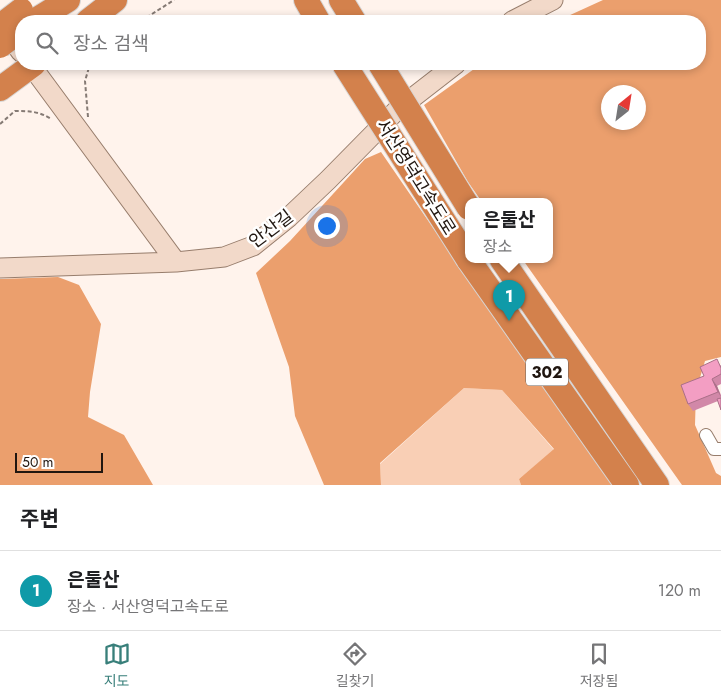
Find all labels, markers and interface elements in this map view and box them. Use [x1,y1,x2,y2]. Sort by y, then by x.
search box [15,15,706,70]
icon: search [33,29,61,57]
text: 장소 검색 [73,30,149,57]
north arrow [601,85,646,130]
street label: 서산영덕고속도로 [370,114,462,240]
popup [465,198,553,263]
street label: 안산길 [243,204,299,254]
text: 은둘산 [483,206,535,233]
your location [314,213,340,239]
text: 장소 [483,235,512,258]
pin: 1 [493,280,525,321]
road number: 302 [526,358,568,386]
scale bar [15,450,102,473]
text: 50 m [22,452,53,472]
text: 주변 [20,504,59,534]
text: 은둘산 [67,566,119,593]
text: 1 [32,579,40,602]
text: 120 m [658,579,701,602]
text: 장소 · 서산영덕고속도로 [67,595,229,618]
tab: 지도 [103,640,131,691]
tab: 길찾기 [336,640,374,691]
tab: 저장됨 [580,640,618,691]

